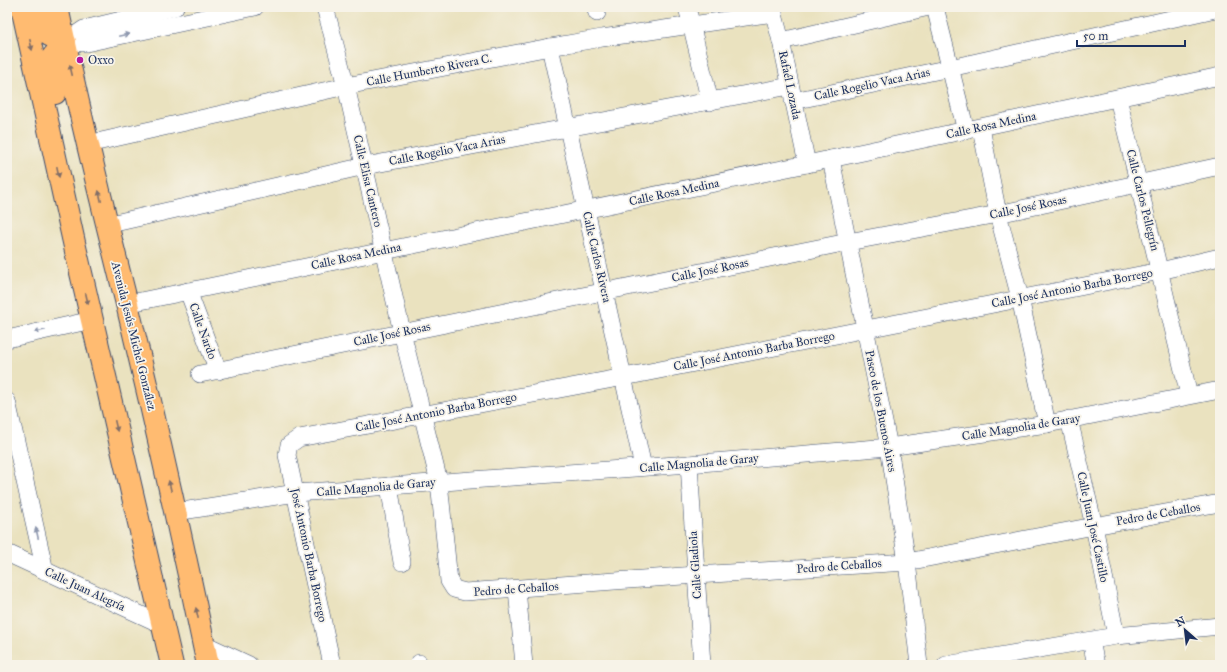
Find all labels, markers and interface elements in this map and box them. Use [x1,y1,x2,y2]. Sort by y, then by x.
scale bar [1077,22,1185,48]
text: 50 m [1083,29,1108,43]
one-way arrow [118,32,130,38]
one-way arrow [28,39,34,51]
street label: Rafaél Lozada [776,49,804,122]
street label: Calle Humberto Rivera C. [365,51,493,89]
place label: Oxxo [88,53,114,67]
marker: Oxxo [75,55,85,65]
one-way arrow [68,63,74,75]
street label: Calle Rogelio Vaca Arias [813,65,931,104]
street label: Calle Rosa Medina [945,108,1038,141]
street label: Calle Rogelio Vaca Arias [388,132,506,169]
street label: Calle Elisa Cantero [351,134,385,228]
street label: Calle Carlos Pellegrín [1123,148,1163,253]
one-way arrow [56,166,62,178]
street label: Calle Rosa Medina [628,175,721,208]
one-way arrow [96,190,102,203]
street label: Calle José Rosas [988,192,1068,223]
street label: Calle Carlos Rivera [580,210,614,305]
street label: Calle Rosa Medina [310,239,403,272]
street label: Calle José Rosas [670,255,750,286]
street label: Avenida Jesús Michel González [108,259,159,413]
street label: Calle José Antonio Barba Borrego [990,265,1154,312]
one-way arrow [84,293,90,305]
street label: Calle Nardo [186,301,220,361]
street label: Calle José Rosas [352,319,432,350]
street label: Calle José Antonio Barba Borrego [672,328,836,375]
one-way arrow [34,329,46,335]
street label: Paseo de los Buenos Aires [862,349,900,473]
street label: Calle José Antonio Barba Borrego [354,389,518,436]
street label: Calle Magnolia de Garay [961,411,1082,444]
one-way arrow [114,419,120,432]
street label: Calle Magnolia de Garay [639,451,760,476]
street label: Calle Juan José Castillo [1073,470,1112,584]
street label: Calle Magnolia de Garay [316,475,437,500]
one-way arrow [166,480,172,492]
street label: José Antonio Barba Borrego [287,485,330,624]
street label: Pedro de Ceballos [1115,500,1201,528]
one-way arrow [33,526,39,539]
street label: Calle Gladiola [686,530,704,599]
street label: Pedro de Ceballos [796,556,882,576]
street label: Calle Juan Alegría [42,564,128,615]
street label: Pedro de Ceballos [473,579,559,599]
one-way arrow [194,607,200,619]
north arrow [1165,610,1205,650]
text: N [1173,613,1188,630]

